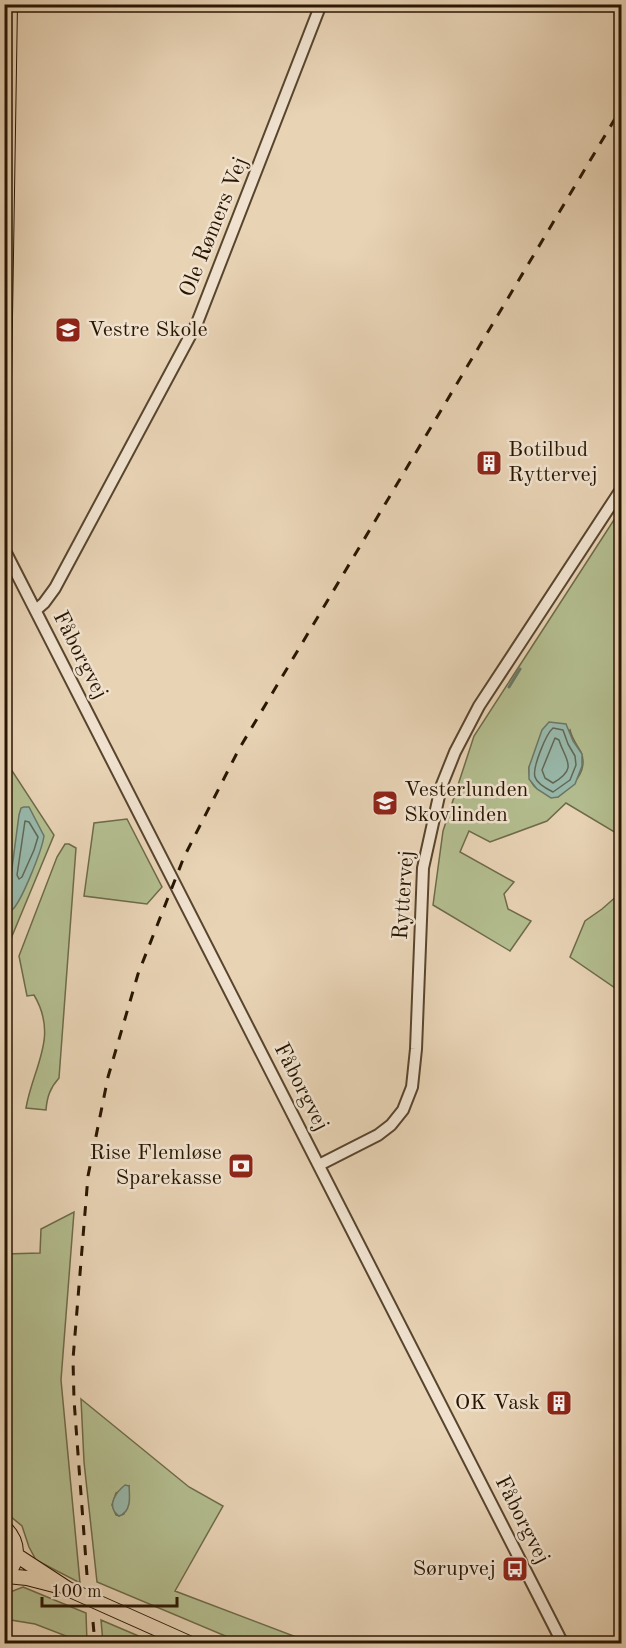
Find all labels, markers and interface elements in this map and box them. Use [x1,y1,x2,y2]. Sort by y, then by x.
street label: Ole Rømers Vej [176,154,252,300]
school or university icon: Vestre Skole [53,315,83,345]
place label: Vestre Skole [88,319,208,341]
place label: Botilbud Ryttervej [508,439,598,486]
building icon: Botilbud Ryttervej [474,448,504,478]
street label: Fåborgvej [49,607,111,703]
place label: Vesterlunden Skovlinden [404,779,529,826]
school or university icon: Vesterlunden Skovlinden [370,788,400,818]
street label: Ryttervej [390,849,418,941]
street label: Fåborgvej [270,1039,332,1135]
place label: Rise Flemløse Sparekasse [90,1142,222,1189]
bank icon: Rise Flemløse Sparekasse [226,1151,256,1181]
building icon: OK Vask [544,1388,574,1418]
place label: OK Vask [455,1392,540,1414]
street label: Fåborgvej [491,1472,553,1568]
bus stop icon: Sørupvej [500,1554,530,1584]
place label: Sørupvej [412,1558,496,1580]
scale bar [42,1570,177,1608]
text: 100 m [51,1583,102,1601]

